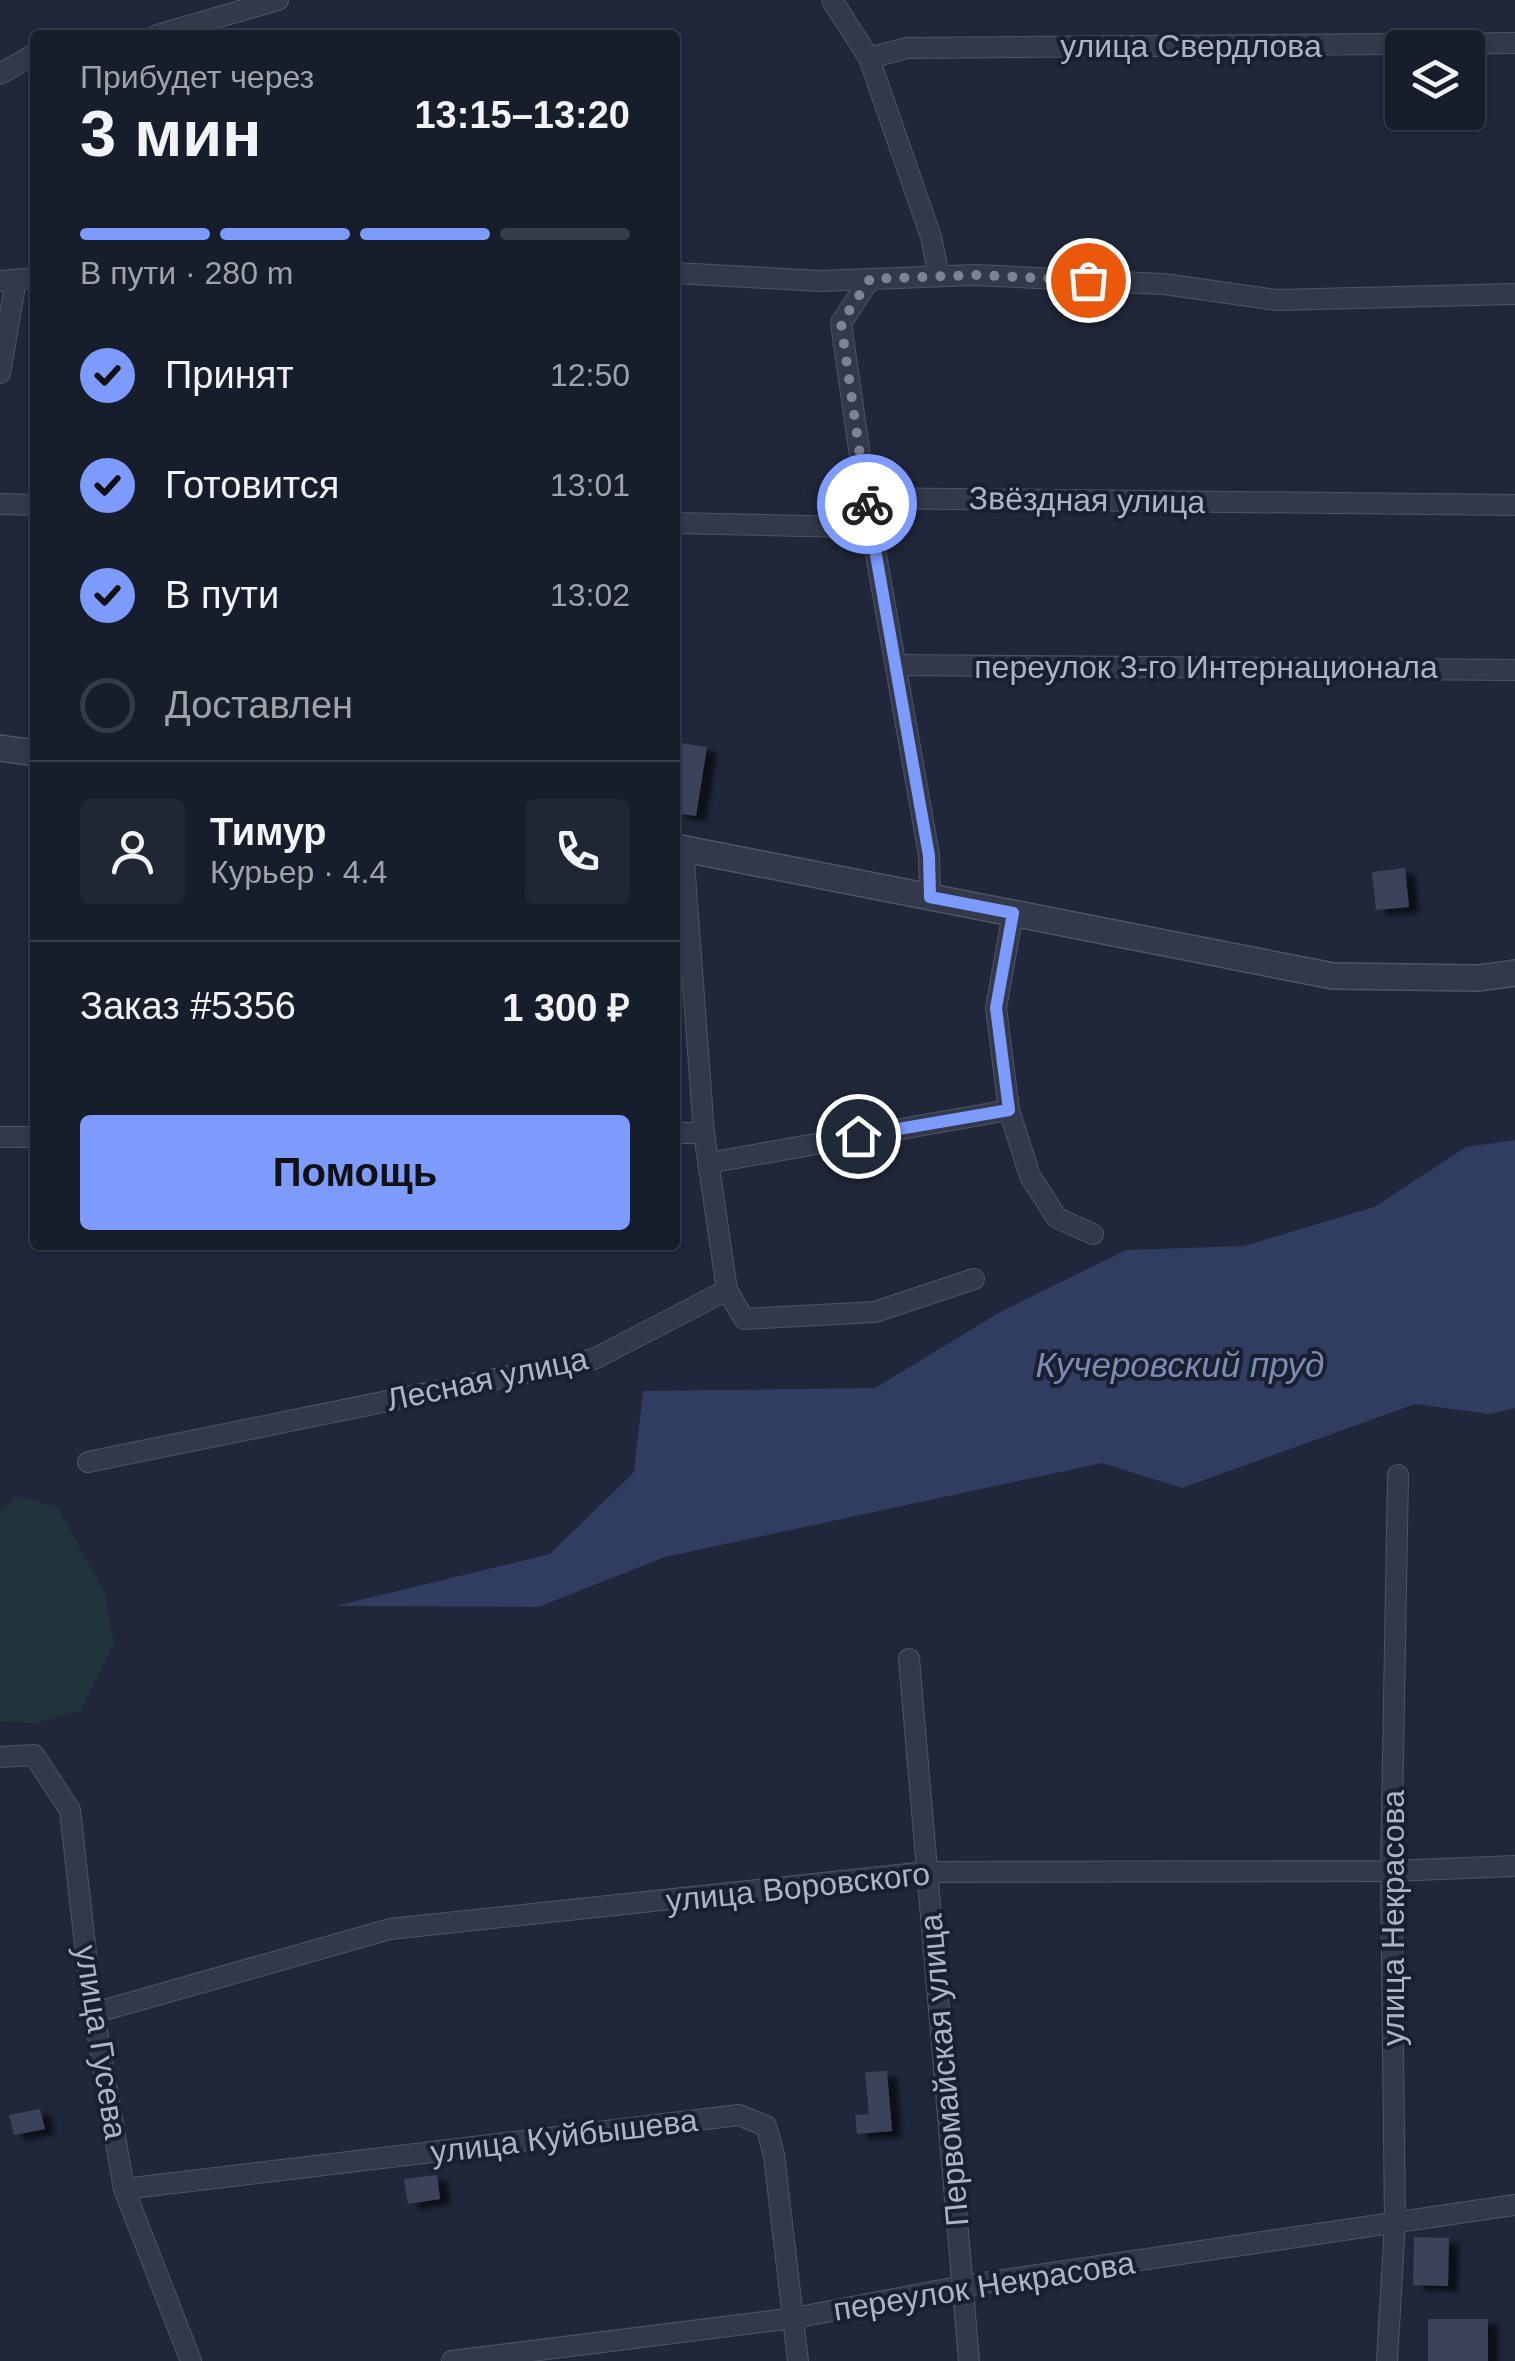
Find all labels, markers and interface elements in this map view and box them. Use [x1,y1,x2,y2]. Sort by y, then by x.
street label: улица Свердлова [1060,28,1322,64]
map controls [1385,30,1485,130]
button: layers [1385,30,1485,130]
text: Прибудет через [80,59,314,95]
text: 13:15–13:20 [414,94,630,136]
text: 3 мин [80,97,262,170]
pin [1046,238,1131,323]
icon: bag [1061,253,1116,308]
text: В пути · 280 m [80,255,293,291]
icon: check [80,348,135,403]
text: Принят [165,354,294,396]
text: 12:50 [550,357,630,393]
courier [817,454,917,554]
icon: check [80,458,135,513]
text: Готовится [165,464,339,506]
text: 13:01 [550,467,630,503]
icon: bike [840,477,895,532]
street label: Звёздная улица [968,480,1206,520]
icon: check [80,568,135,623]
text: В пути [165,574,279,616]
text: 13:02 [550,577,630,613]
street label: переулок 3-го Интернационала [974,649,1438,685]
text: Доставлен [165,684,353,726]
button: person [80,799,185,904]
button: phone [525,799,630,904]
text: Тимур [210,811,327,853]
text: Курьер · 4.4 [210,854,387,890]
text: Заказ #5356 [80,985,296,1027]
text: 1 300 ₽ [502,987,630,1029]
pin [816,1094,901,1179]
icon: home [831,1109,886,1164]
button: Помощь [80,1115,630,1230]
street label: Лесная улица [383,1340,591,1418]
water label: Кучеровский пруд [1036,1345,1324,1384]
street label: улица Некрасова [1375,1790,1411,2046]
street label: улица Воровского [664,1855,932,1919]
street label: Первомайская улица [912,1912,976,2228]
street label: улица Гусева [68,1942,134,2142]
street label: улица Куйбышева [429,2102,700,2170]
street label: переулок Некрасова [831,2244,1137,2328]

